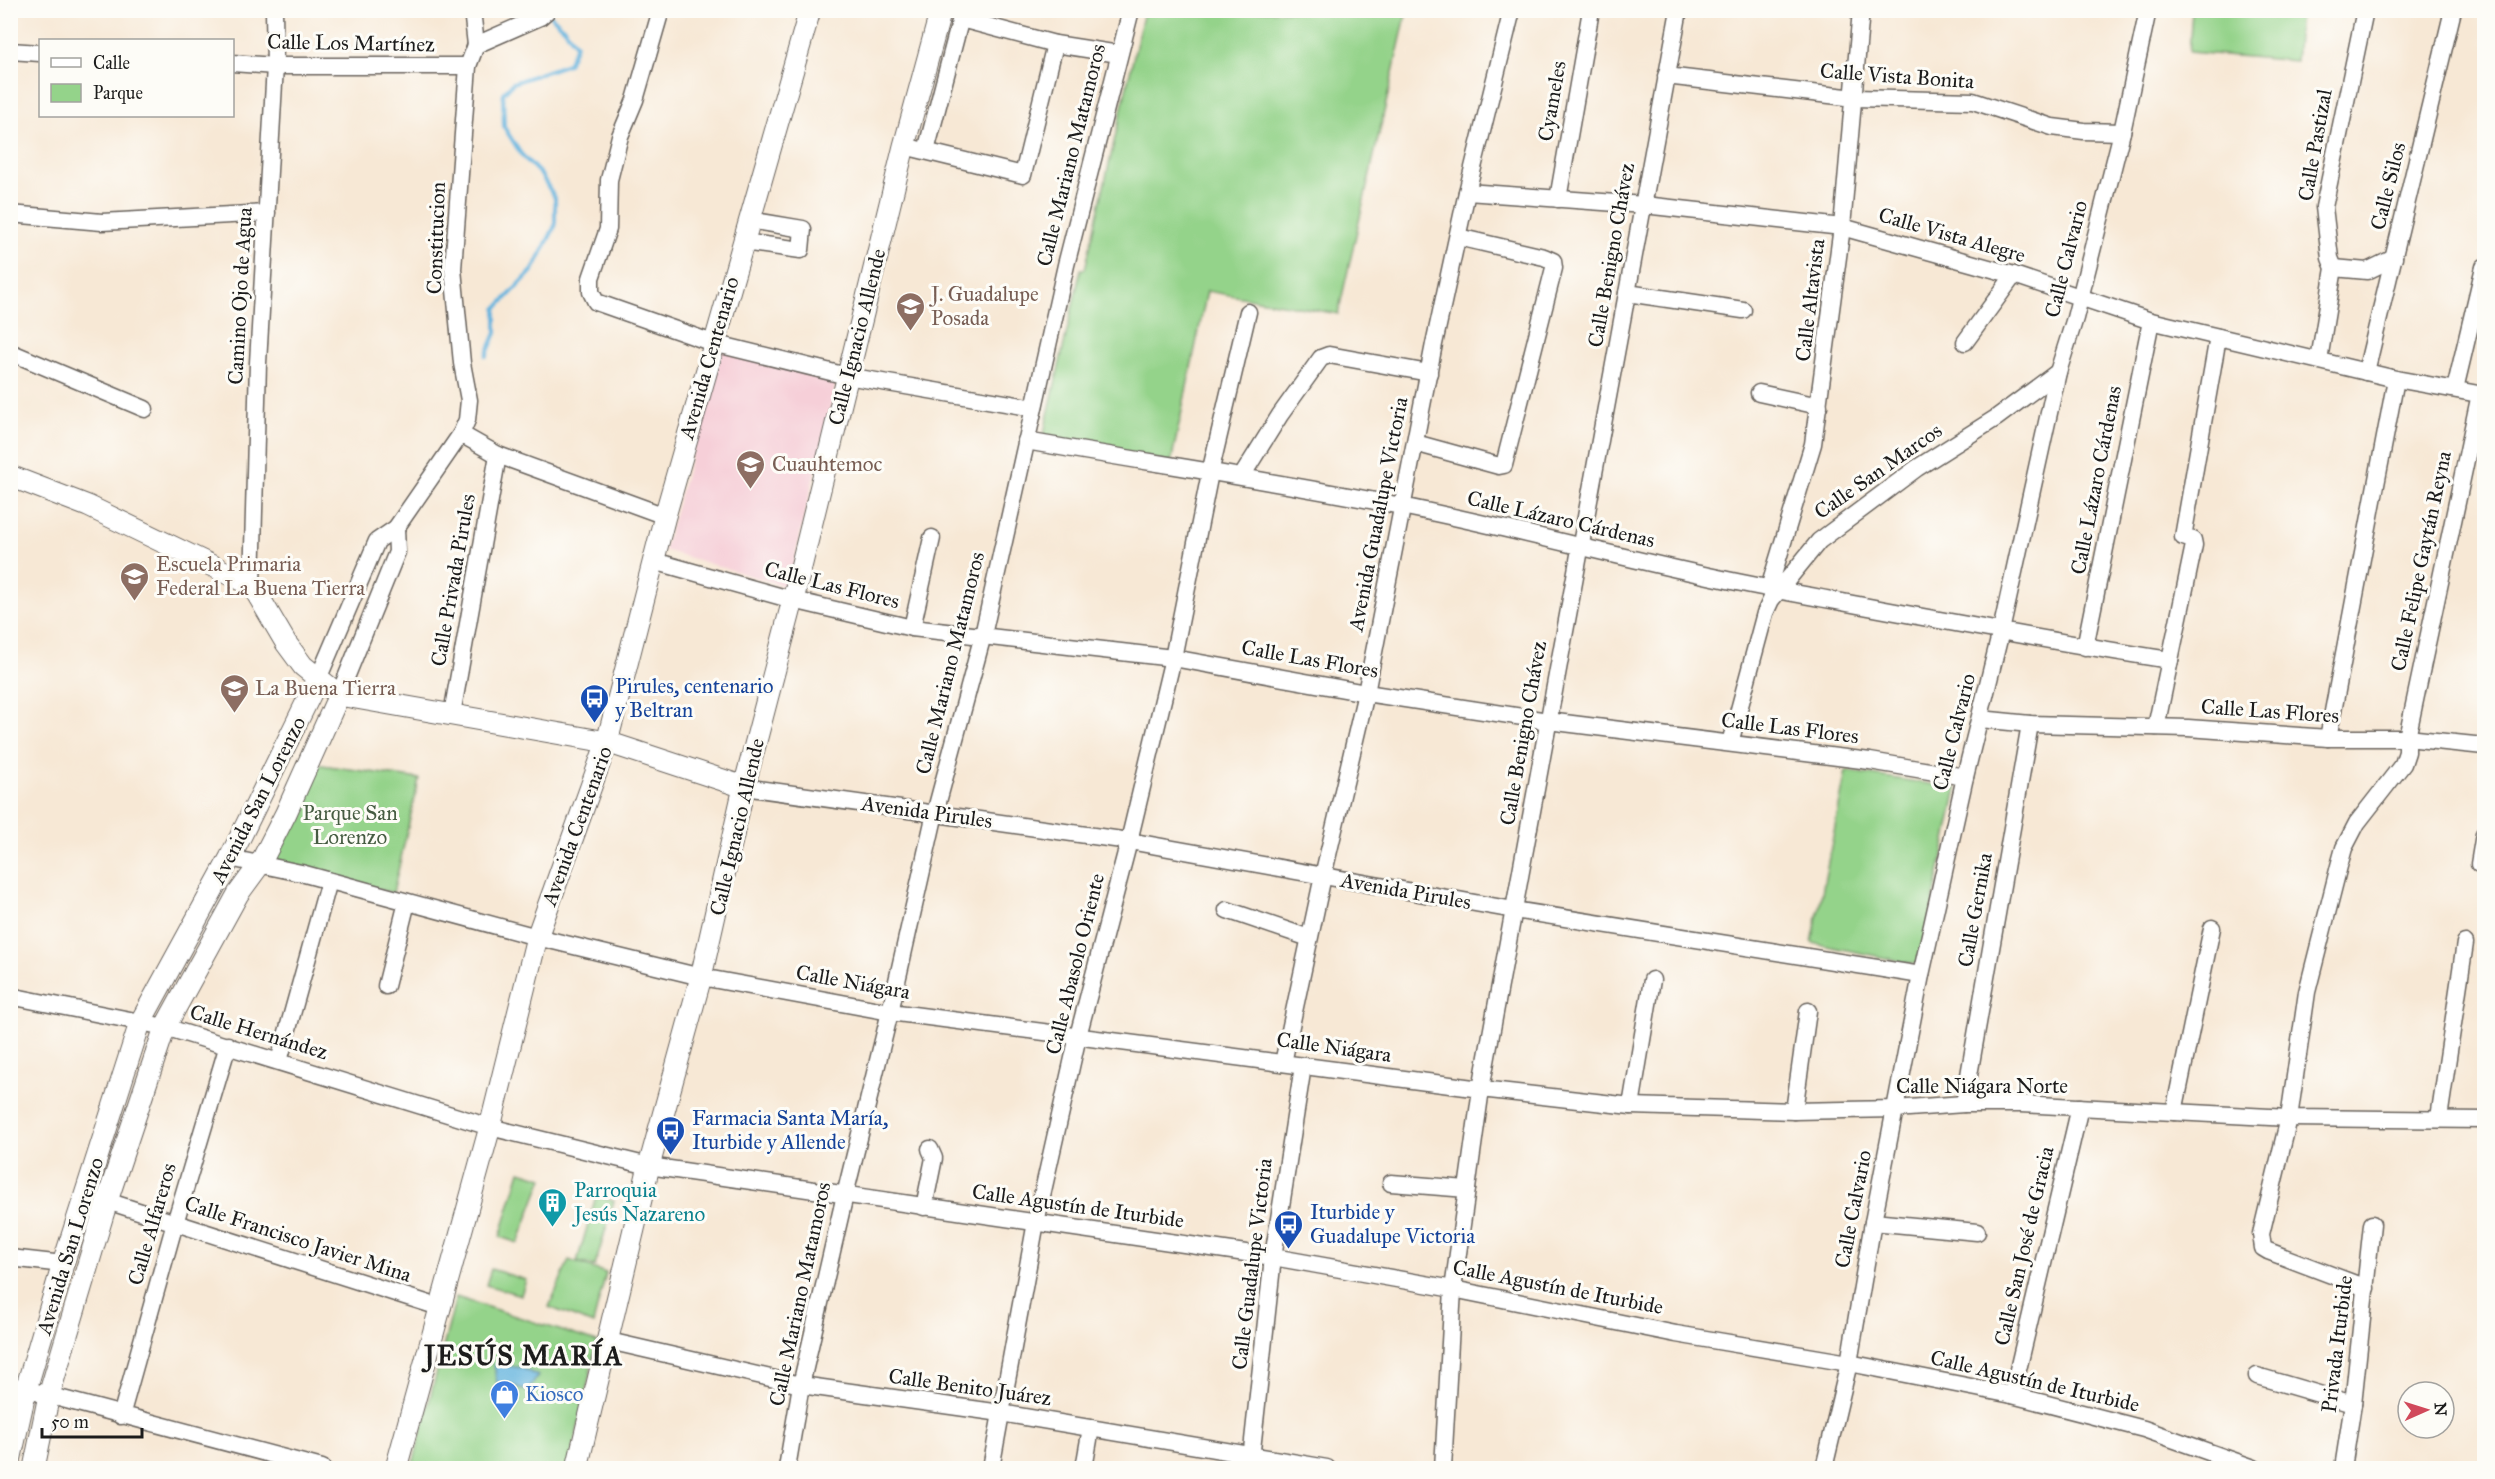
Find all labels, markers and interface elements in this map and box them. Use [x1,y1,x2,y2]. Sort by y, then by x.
street label: Calle Los Martínez [267,29,435,57]
legend [39,39,234,117]
street label: Calle Mariano Matamoros [1031,41,1111,269]
text: Calle [93,52,130,74]
street label: Calle Vista Bonita [1819,58,1975,94]
street label: Cyameles [1532,59,1572,143]
text: Parque [93,82,143,105]
street label: Calle Pastizal [2292,87,2338,203]
street label: Calle Silos [2365,139,2411,233]
street label: Calle Benigno Chávez [1582,160,1640,349]
street label: Constitucion [421,181,451,295]
street label: Calle Calvario [2039,198,2093,320]
street label: Calle Vista Alegre [1876,202,2029,268]
street label: Camino Ojo de Agua [222,206,258,385]
street label: Calle Altavista [1790,237,1830,363]
street label: Calle Ignacio Allende [822,246,892,428]
street label: Avenida Centenario [673,273,745,443]
place label: J. Guadalupe Posada [929,281,1039,331]
school or university icon: J. Guadalupe Posada [894,290,926,332]
street label: Calle Lázaro Cárdenas [2065,383,2127,577]
street label: Avenida Guadalupe Victoria [1342,395,1413,634]
street label: Calle San Marcos [1809,417,1947,525]
school or university icon: Cuauhtemoc [735,448,767,490]
street label: Calle Felipe Gaytán Reyna [2385,448,2457,673]
place label: Cuauhtemoc [772,451,883,477]
street label: Calle Lázaro Cárdenas [1465,485,1657,553]
street label: Calle Privada Pirules [425,492,481,668]
street label: Calle Mariano Matamoros [910,549,990,777]
place label: Escuela Primaria Federal La Buena Tierra [156,551,365,601]
street label: Calle Las Flores [762,556,902,614]
school or university icon: Escuela Primaria Federal La Buena Tierra [119,560,151,602]
street label: Calle Las Flores [1240,634,1380,684]
street label: Calle Benigno Chávez [1494,638,1552,827]
street label: Calle Calvario [1927,671,1981,793]
school or university icon: La Buena Tierra [218,672,250,714]
place label: Pirules, centenario y Beltran [615,673,774,723]
place label: La Buena Tierra [255,675,396,701]
bus stop icon: Pirules, centenario y Beltran [578,682,610,724]
street label: Calle Las Flores [2200,693,2340,729]
street label: Calle Las Flores [1720,707,1860,749]
street label: Avenida San Lorenzo [204,712,312,889]
street label: Calle Ignacio Allende [704,736,770,918]
street label: Avenida Centenario [536,742,618,910]
street label: Avenida Pirules [859,790,994,834]
park label: Parque San Lorenzo [302,800,398,850]
street label: Calle Gernika [1952,851,1998,969]
street label: Avenida Pirules [1338,867,1473,915]
street label: Calle Abasolo Oriente [1040,870,1110,1057]
street label: Calle Niágara [794,959,912,1005]
street label: Calle Hernández [187,999,331,1065]
street label: Calle Niágara [1275,1026,1393,1068]
street label: Calle Niágara Norte [1896,1073,2068,1099]
place label: Farmacia Santa María, Iturbide y Allende [692,1105,888,1155]
bus stop icon: Farmacia Santa María, Iturbide y Allende [655,1114,687,1156]
street label: Calle San José de Gracia [1988,1144,2060,1348]
street label: Calle Calvario [1829,1148,1877,1270]
street label: Avenida San Lorenzo [30,1154,109,1339]
street label: Calle Guadalupe Victoria [1226,1157,1278,1371]
street label: Calle Alfareros [122,1160,182,1288]
place label: Parroquia Jesús Nazareno [572,1177,705,1227]
street label: Calle Agustín de Iturbide [970,1178,1186,1234]
street label: Calle Mariano Matamoros [764,1179,836,1409]
building icon: Parroquia Jesús Nazareno [537,1186,569,1228]
street label: Calle Francisco Javier Mina [181,1190,415,1288]
place label: Iturbide y Guadalupe Victoria [1310,1199,1475,1249]
bus stop icon: Iturbide y Guadalupe Victoria [1273,1208,1305,1250]
street label: Calle Agustín de Iturbide [1451,1254,1666,1320]
street label: Privada Iturbide [2316,1274,2358,1414]
district label: JESÚS MARÍA [421,1337,624,1373]
street label: Calle Agustín de Iturbide [1928,1344,2142,1418]
street label: Calle Benito Juárez [887,1363,1053,1411]
shop icon: Kiosco [488,1378,520,1420]
north arrow [2396,1380,2456,1440]
place label: Kiosco [525,1381,584,1407]
scale bar [42,1401,142,1439]
text: N [2431,1402,2450,1417]
text: 50 m [51,1411,89,1433]

